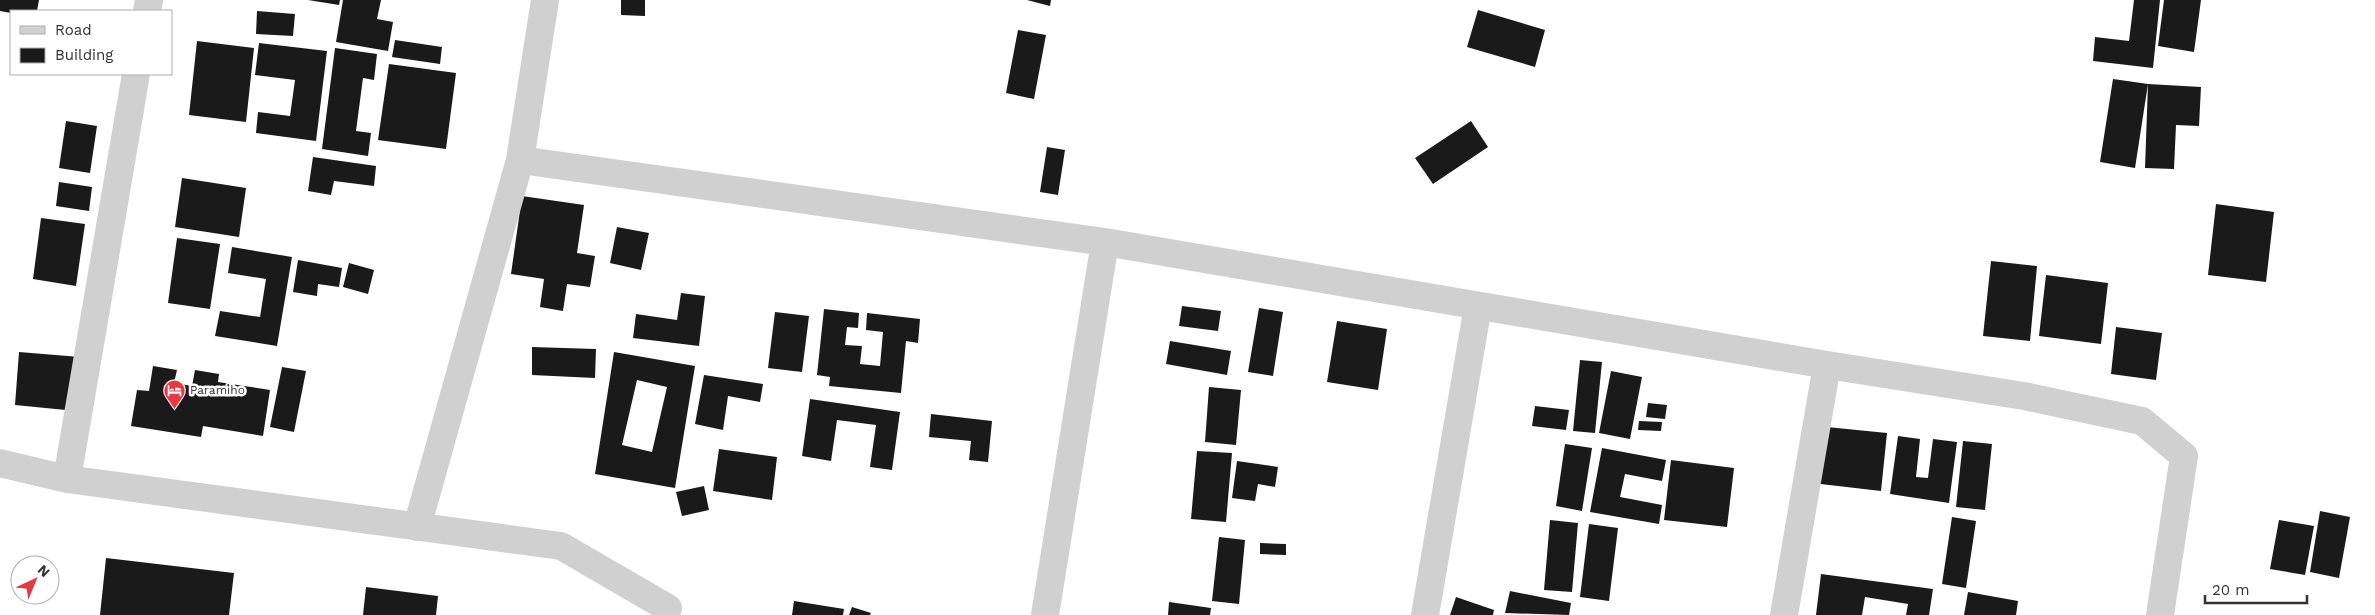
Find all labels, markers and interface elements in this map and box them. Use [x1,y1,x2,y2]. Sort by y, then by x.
legend [10,10,172,75]
text: Road [55,21,92,39]
text: Building [55,46,113,64]
hotel icon: Paramiho [162,378,186,409]
place label: Paramiho [190,383,245,397]
north arrow [10,555,60,605]
text: N [35,561,53,580]
scale bar [2205,572,2308,604]
text: 20 m [2212,581,2250,599]

